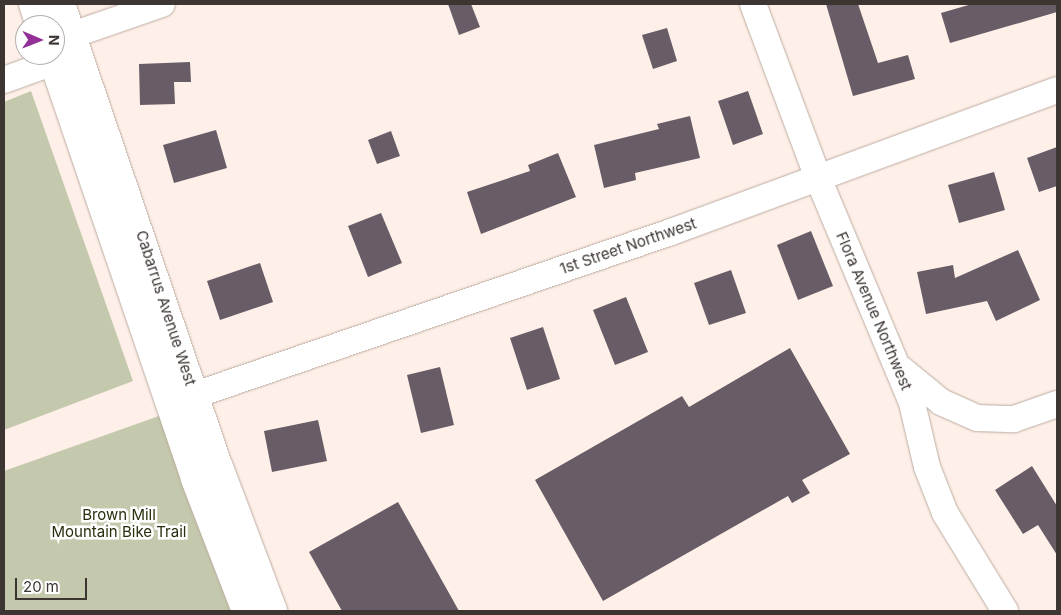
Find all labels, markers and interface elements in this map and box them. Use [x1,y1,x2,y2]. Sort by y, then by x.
north arrow [15,15,65,65]
text: N [46,35,63,46]
street label: 1st Street Northwest [557,214,699,278]
street label: Cabarrus Avenue West [132,228,200,388]
street label: Flora Avenue Northwest [832,229,916,393]
park label: Brown Mill Mountain Bike Trail [52,505,186,540]
scale bar [18,568,90,600]
text: 20 m [23,577,59,596]

